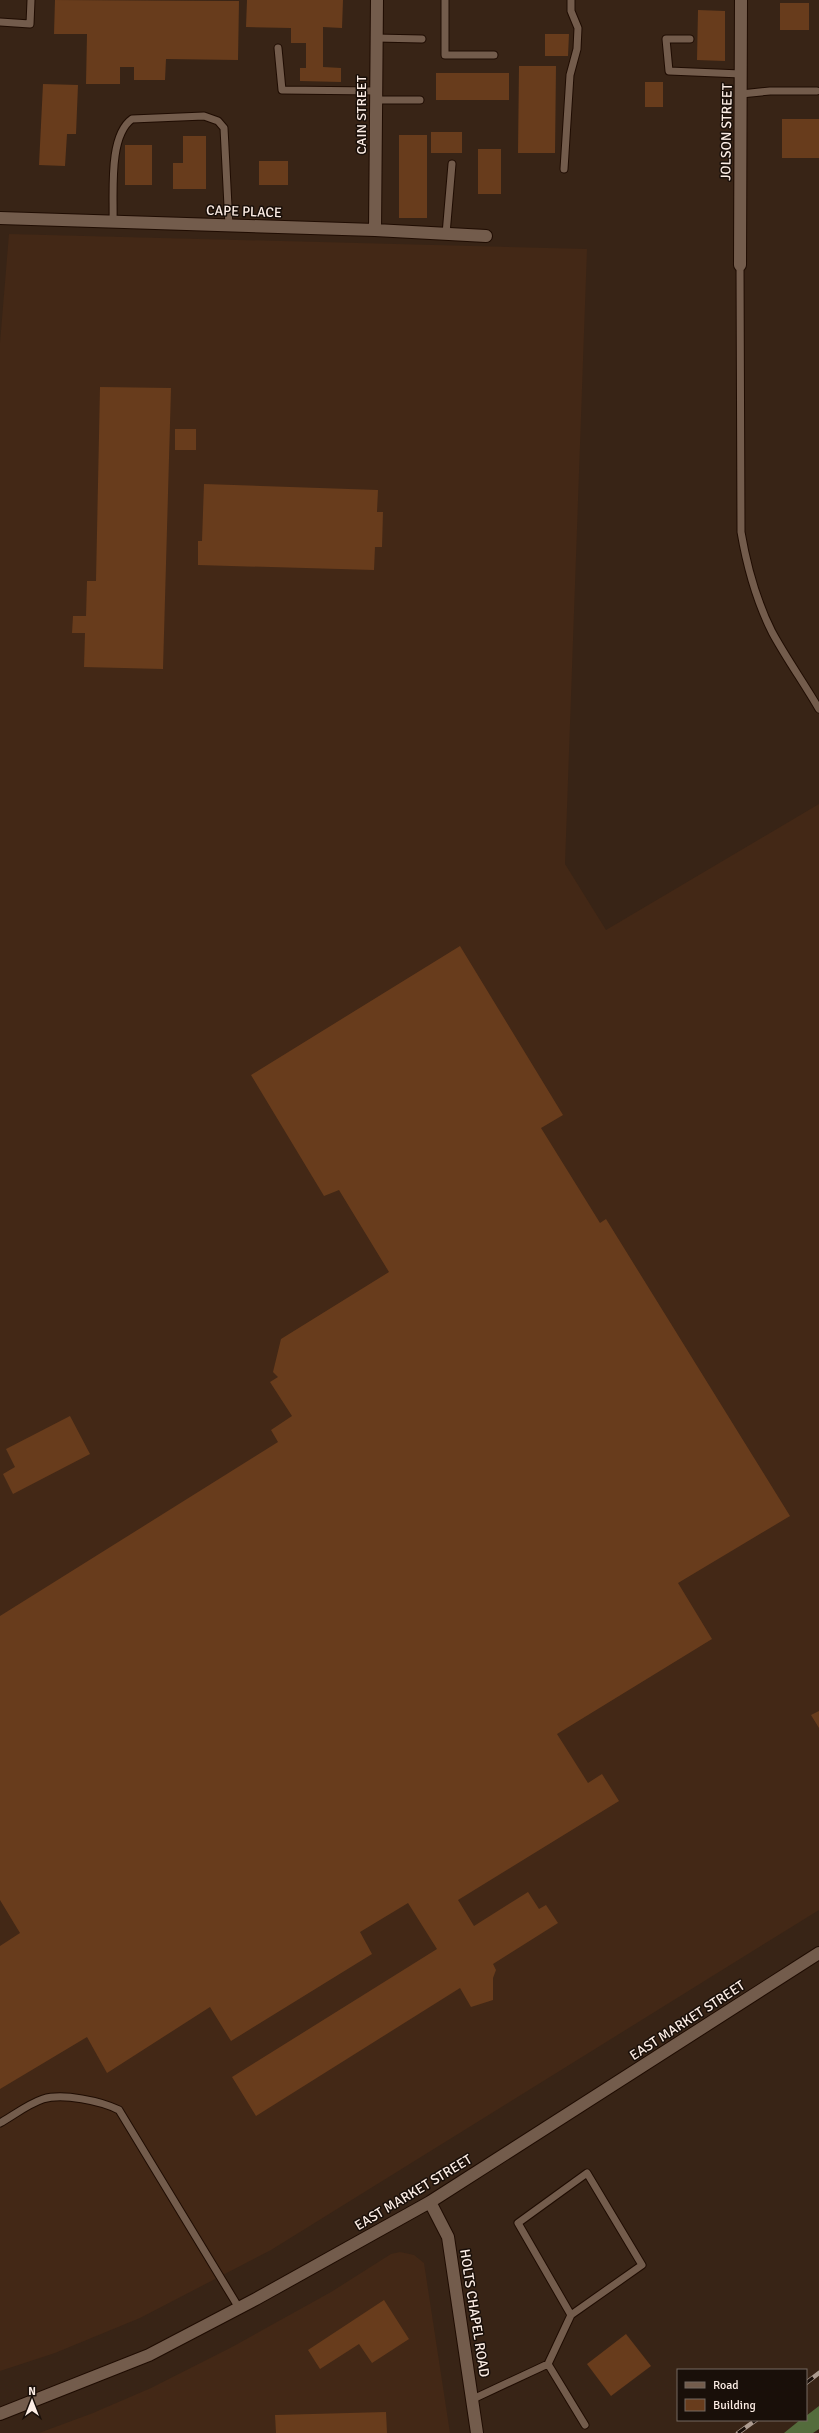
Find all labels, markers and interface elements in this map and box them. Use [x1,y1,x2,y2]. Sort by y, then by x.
street label: CAIN STREET [353,75,370,155]
street label: JOLSON STREET [717,83,736,181]
street label: CAPE PLACE [206,202,282,221]
street label: EAST MARKET STREET [627,1977,748,2064]
street label: EAST MARKET STREET [352,2151,475,2234]
street label: HOLTS CHAPEL ROAD [456,2248,493,2378]
legend [677,2369,807,2421]
text: Road [713,2378,739,2393]
north arrow [12,2381,52,2421]
text: N [28,2385,36,2398]
text: Building [713,2398,756,2413]

